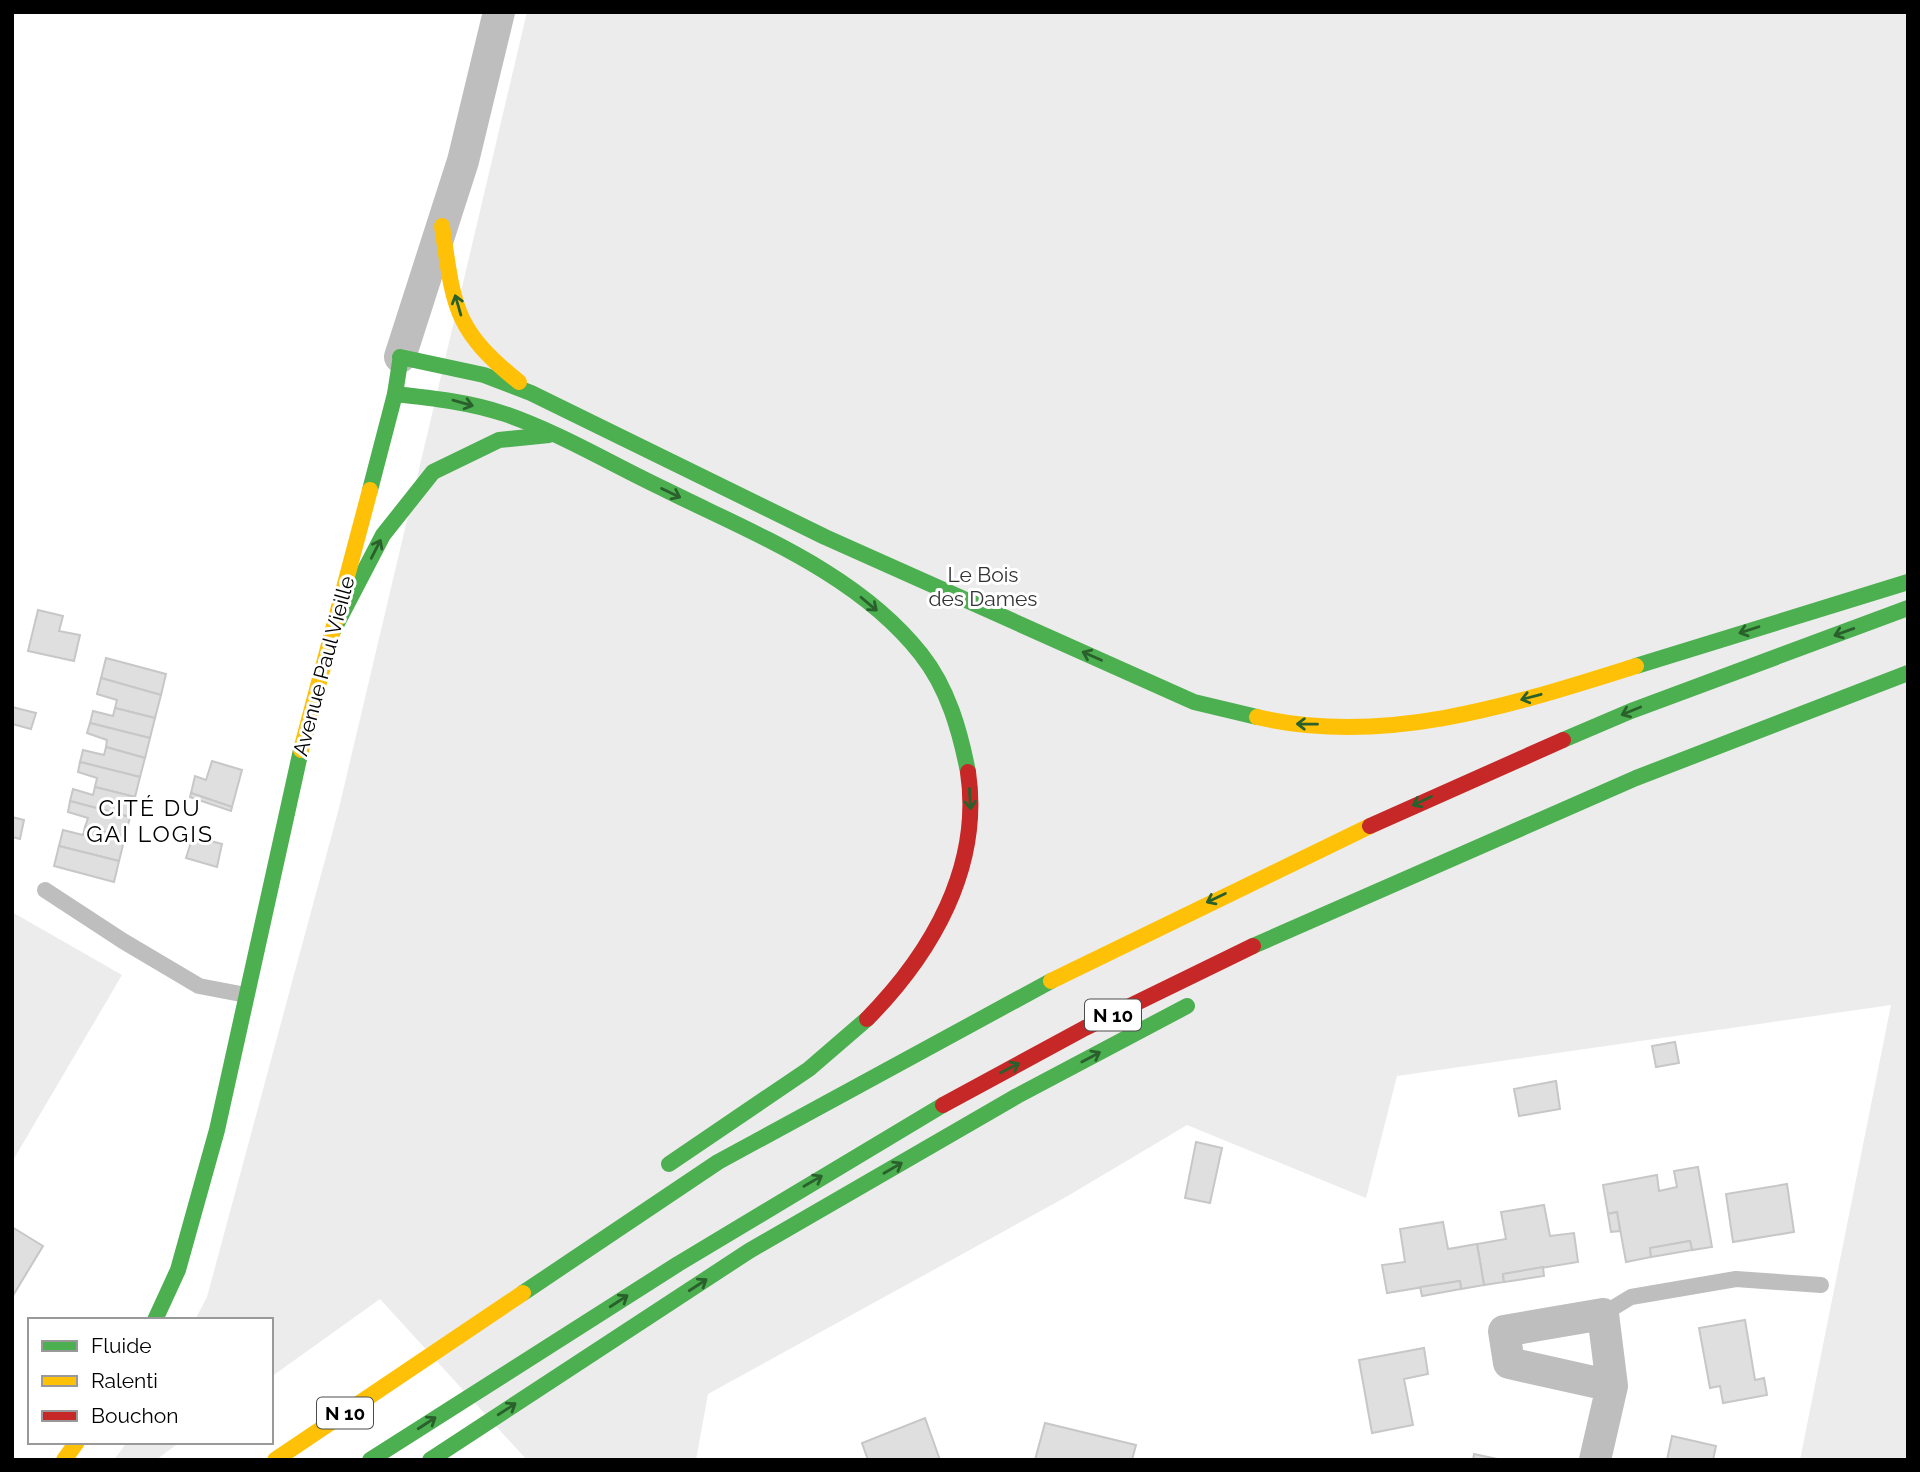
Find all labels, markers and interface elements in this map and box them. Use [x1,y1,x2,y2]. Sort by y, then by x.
one-way arrow [451,294,464,316]
one-way arrow [452,398,474,411]
one-way arrow [660,487,681,500]
one-way arrow [369,539,383,560]
park label: Le Bois des Dames [928,562,1038,611]
street label: Avenue Paul Vieille [287,573,360,759]
one-way arrow [860,596,878,612]
one-way arrow [1738,625,1760,638]
one-way arrow [1833,627,1855,639]
one-way arrow [1081,649,1103,662]
one-way arrow [1520,691,1542,704]
one-way arrow [1620,706,1642,719]
one-way arrow [1296,717,1319,730]
one-way arrow [964,787,977,810]
district label: CITÉ DU GAI LOGIS [86,794,214,847]
one-way arrow [1412,795,1433,809]
one-way arrow [1206,892,1227,905]
road number: N 10 [1085,1000,1141,1030]
one-way arrow [1081,1049,1101,1063]
one-way arrow [999,1060,1020,1074]
one-way arrow [882,1161,903,1174]
one-way arrow [802,1174,822,1188]
one-way arrow [688,1277,707,1292]
one-way arrow [609,1293,629,1307]
legend [28,1318,273,1444]
text: Fluide [91,1333,152,1358]
text: Ralenti [91,1368,158,1393]
road number: N 10 [317,1398,373,1428]
one-way arrow [497,1402,517,1416]
text: Bouchon [91,1403,178,1428]
one-way arrow [417,1416,437,1430]

